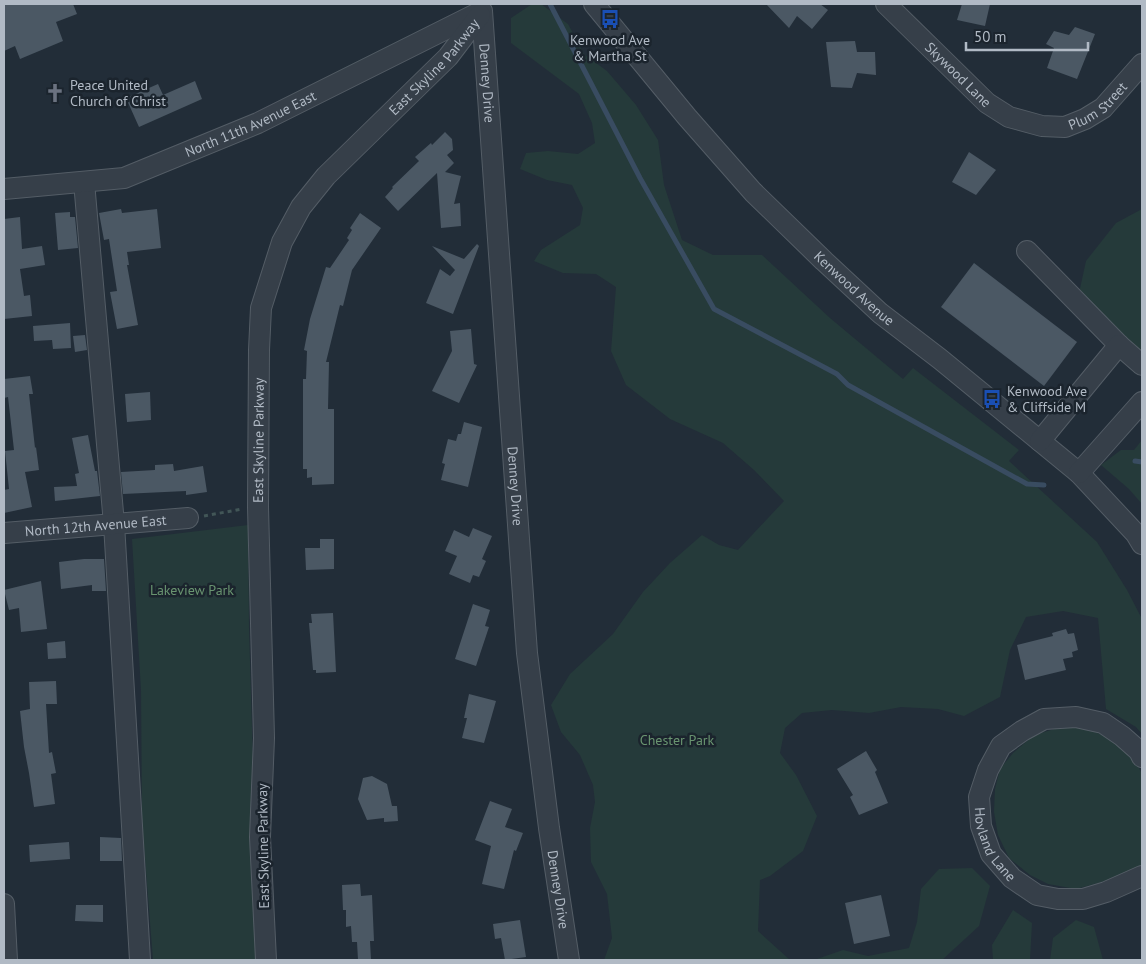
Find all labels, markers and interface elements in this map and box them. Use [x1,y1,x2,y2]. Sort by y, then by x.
bus stop icon: Kenwood Ave & Martha St [599,8,621,30]
street label: East Skyline Parkway [385,15,483,119]
scale bar [966,20,1088,52]
text: 50 m [974,27,1007,46]
place label: Kenwood Ave & Martha St [570,31,650,65]
street label: Skywood Lane [921,38,995,111]
street label: Denney Drive [475,43,499,123]
place label: Peace United Church of Christ [70,76,166,110]
street label: Plum Street [1065,78,1131,134]
church icon: Peace United Church of Christ [44,82,66,104]
street label: North 11th Avenue East [182,86,319,161]
street label: Kenwood Avenue [810,247,898,330]
street label: East Skyline Parkway [249,377,268,503]
place label: Kenwood Ave & Cliffside M [1007,382,1087,416]
bus stop icon: Kenwood Ave & Cliffside M [981,388,1003,410]
street label: Denney Drive [504,446,527,526]
street label: North 12th Avenue East [24,511,167,540]
park label: Lakeview Park [150,581,234,599]
park label: Chester Park [640,731,715,749]
street label: East Skyline Parkway [253,783,273,909]
street label: Hovland Lane [971,806,1020,885]
street label: Denney Drive [543,849,573,930]

